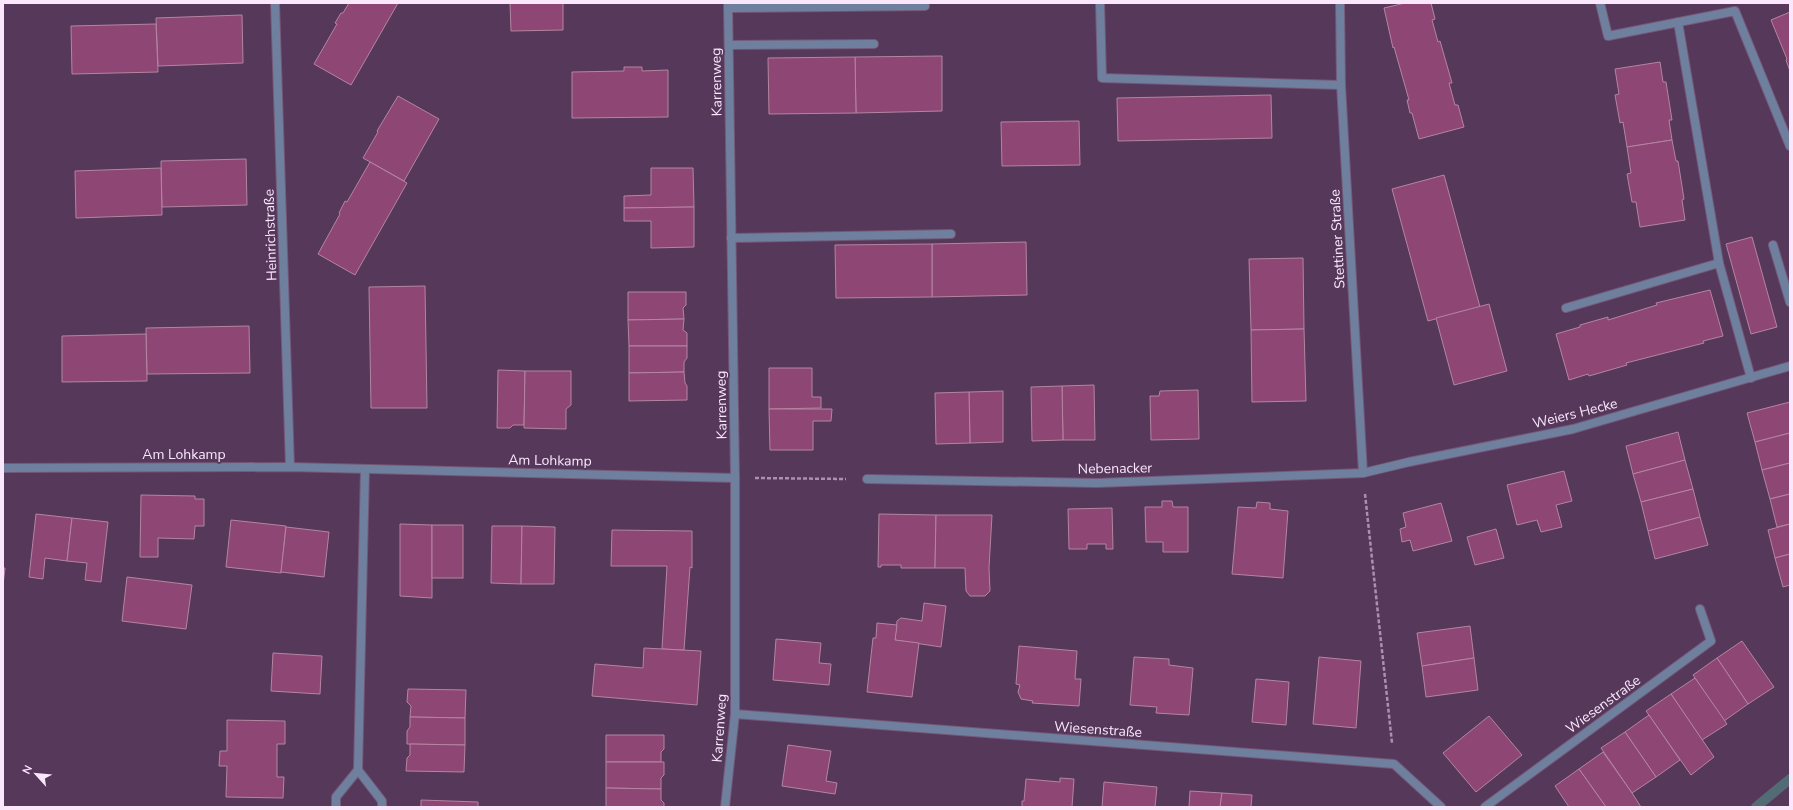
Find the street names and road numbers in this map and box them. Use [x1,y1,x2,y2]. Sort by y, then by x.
street label: Karrenweg [706,47,727,117]
street label: Heinrichstraße [259,189,282,281]
street label: Stettiner Straße [1325,189,1350,289]
street label: Karrenweg [711,370,732,440]
street label: Weiers Hecke [1531,394,1620,433]
street label: Am Lohkamp [142,445,226,464]
street label: Am Lohkamp [508,450,592,471]
street label: Nebenacker [1078,458,1152,479]
street label: Wiesenstraße [1562,671,1645,738]
street label: Karrenweg [708,693,731,763]
street label: Wiesenstraße [1053,717,1143,742]

